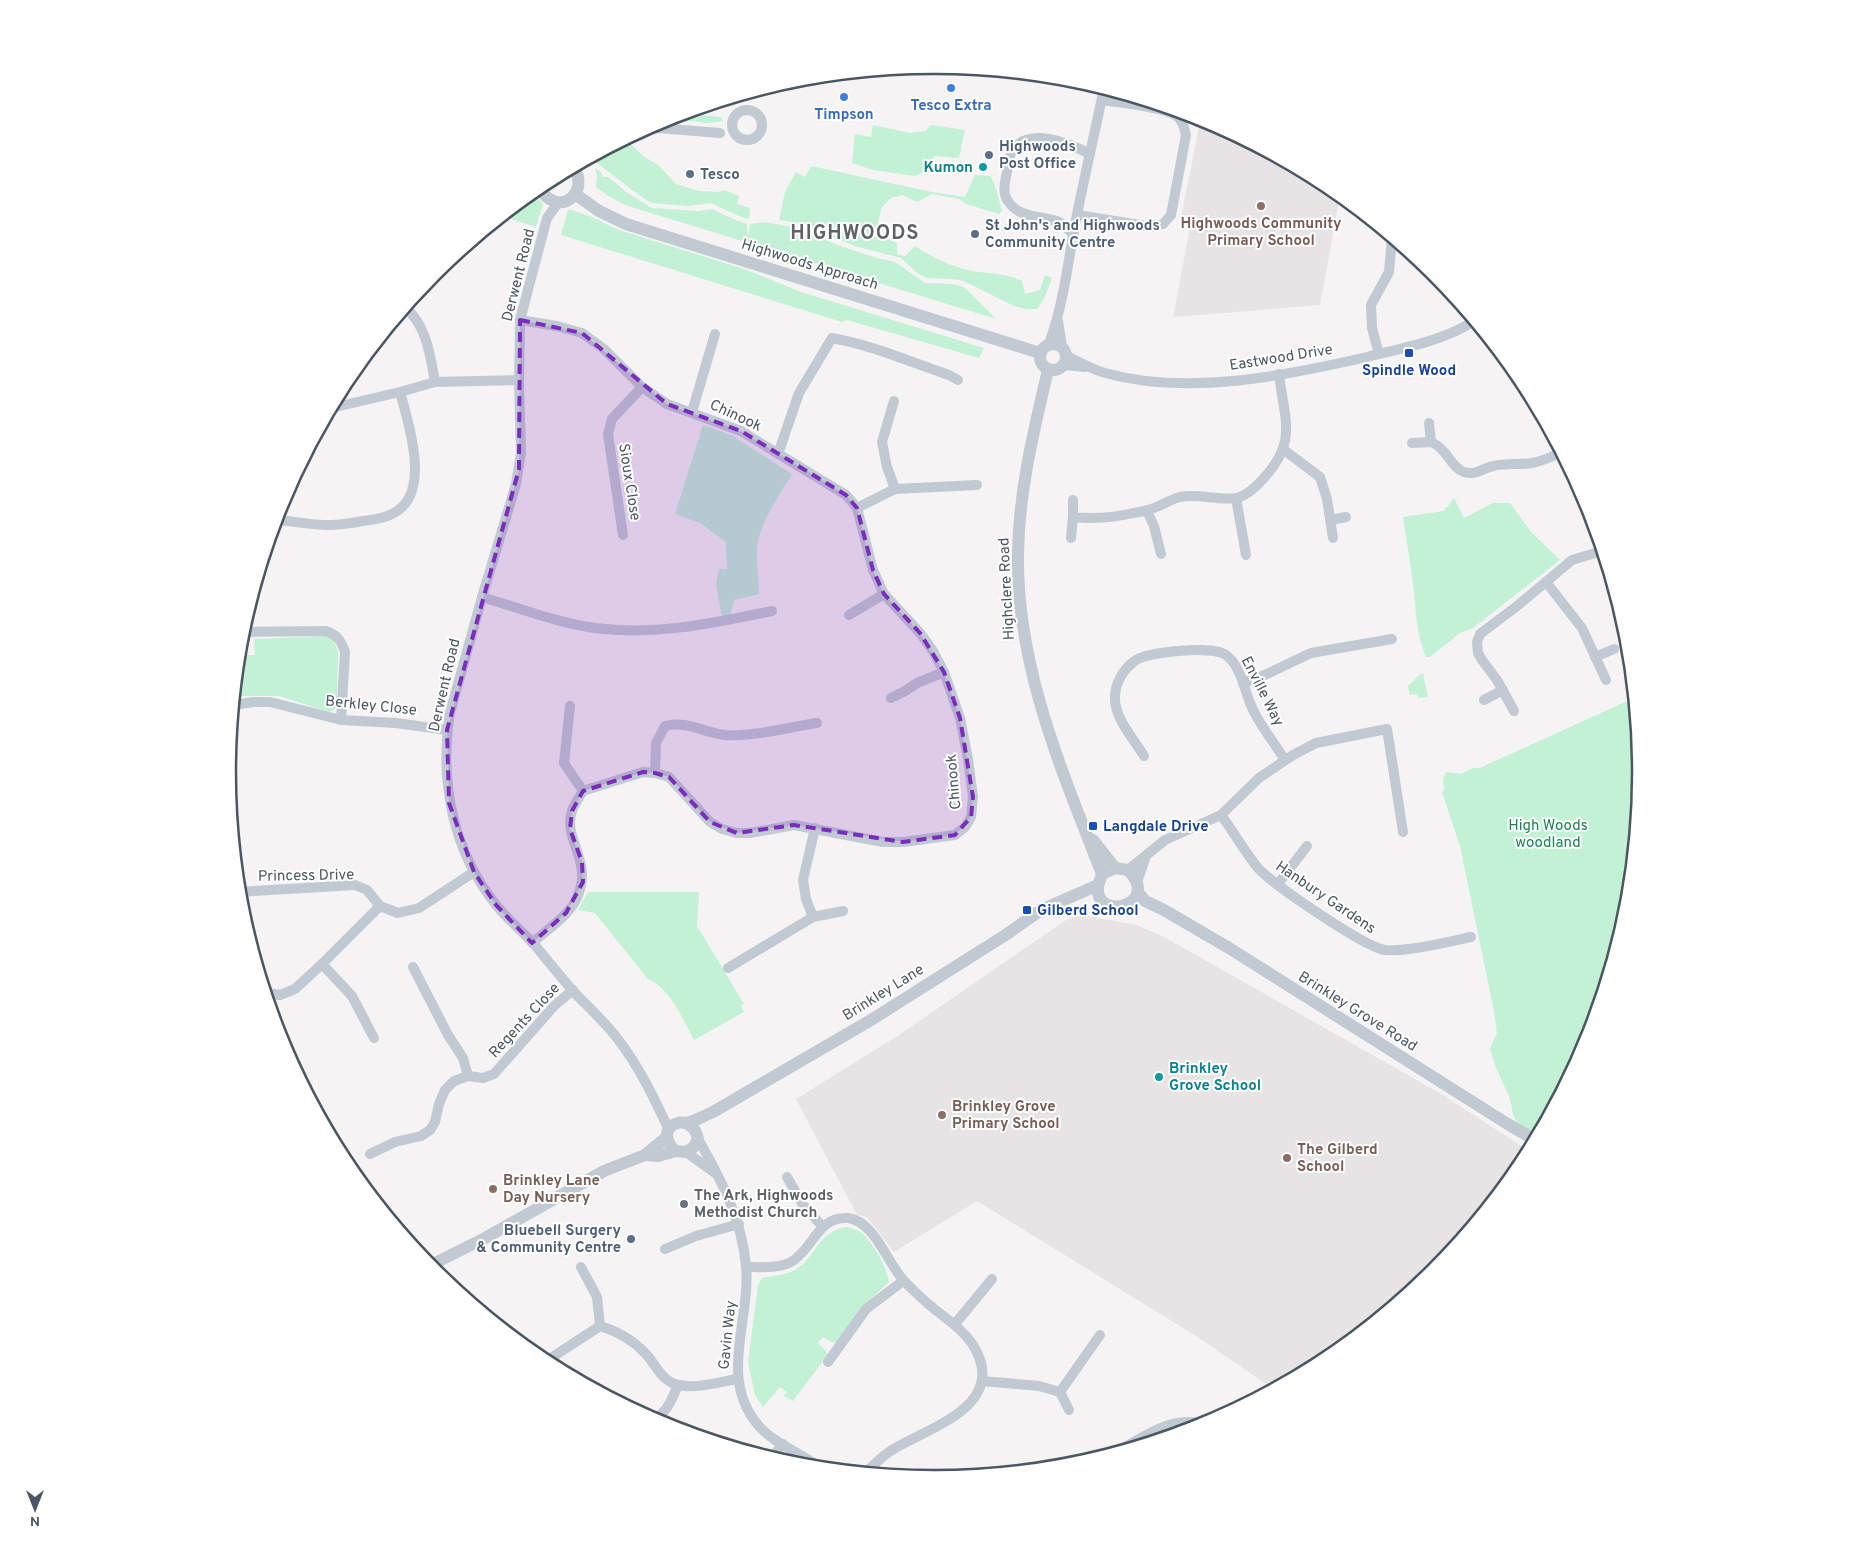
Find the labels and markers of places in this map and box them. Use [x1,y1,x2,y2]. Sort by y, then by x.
marker: Tesco Extra [945,82,957,94]
marker: Timpson [838,91,850,103]
place label: Tesco Extra [910,97,992,116]
place label: Timpson [814,106,874,125]
place label: Highwoods Post Office [999,138,1076,174]
marker: Highwoods Post Office [983,149,995,161]
place label: Kumon [923,159,973,178]
marker: Kumon [977,161,989,173]
place label: Tesco [700,166,740,185]
marker: Tesco [684,168,696,180]
marker: Highwoods Community Primary School [1255,200,1267,212]
place label: Highwoods Community Primary School [1180,215,1342,251]
place label: St John's and Highwoods Community Centre [985,217,1160,253]
marker: St John's and Highwoods Community Centre [969,228,981,240]
marker: Spindle Wood [1403,347,1415,359]
place label: Spindle Wood [1362,362,1456,381]
place label: Langdale Drive [1103,818,1209,837]
marker: Langdale Drive [1087,820,1099,832]
place label: Gilberd School [1037,902,1139,921]
marker: Gilberd School [1021,904,1033,916]
place label: Brinkley Grove School [1169,1060,1261,1096]
marker: Brinkley Grove School [1153,1071,1165,1083]
place label: Brinkley Grove Primary School [952,1098,1060,1134]
marker: Brinkley Grove Primary School [936,1109,948,1121]
place label: The Gilberd School [1297,1141,1378,1177]
marker: The Gilberd School [1281,1152,1293,1164]
place label: Brinkley Lane Day Nursery [503,1172,600,1208]
marker: Brinkley Lane Day Nursery [487,1183,499,1195]
place label: The Ark, Highwoods Methodist Church [694,1187,833,1223]
marker: The Ark, Highwoods Methodist Church [678,1198,690,1210]
place label: Bluebell Surgery & Community Centre [476,1222,621,1258]
marker: Bluebell Surgery & Community Centre [625,1233,637,1245]

